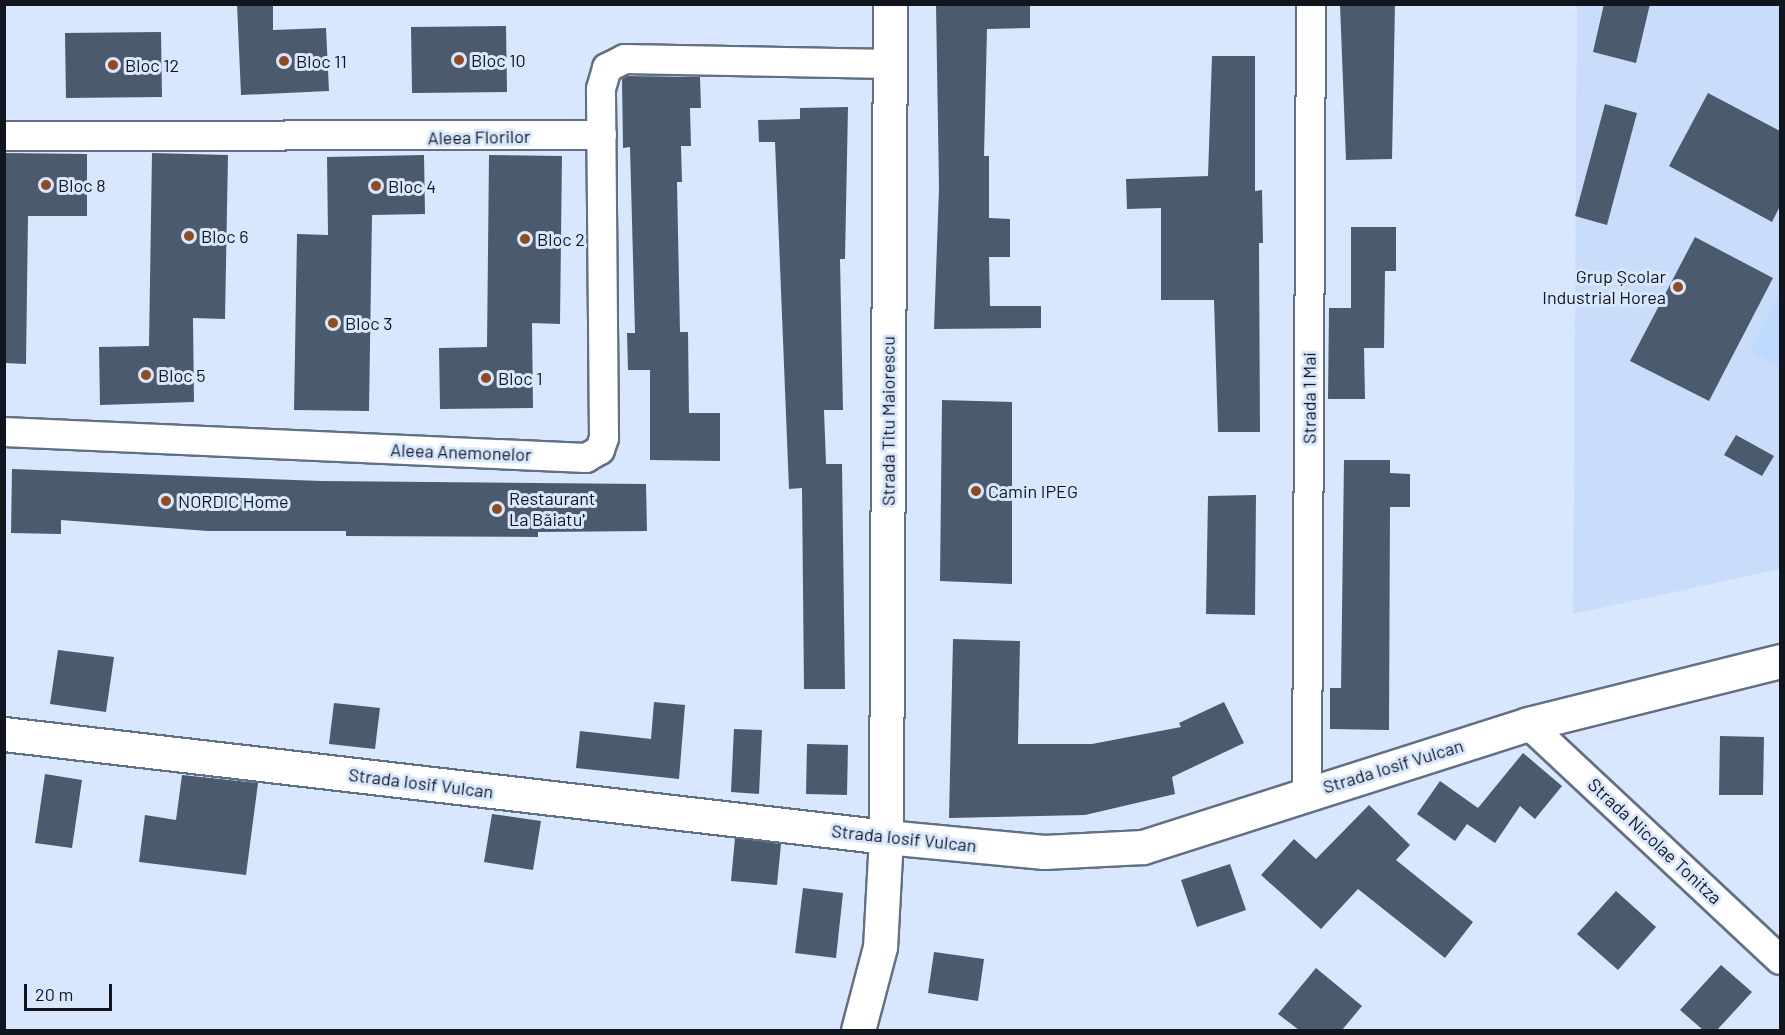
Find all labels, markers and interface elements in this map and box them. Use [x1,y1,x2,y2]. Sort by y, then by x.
place label: Bloc 10 [471,49,526,71]
place label: Bloc 11 [296,50,347,72]
marker: Bloc 10 [452,53,466,67]
place label: Bloc 12 [125,54,179,76]
marker: Bloc 11 [277,54,291,68]
marker: Bloc 12 [106,58,120,72]
street label: Aleea Florilor [427,125,531,149]
place label: Bloc 8 [58,174,106,196]
place label: Bloc 4 [388,175,436,197]
marker: Bloc 8 [39,178,53,192]
marker: Bloc 4 [369,179,383,193]
place label: Bloc 6 [201,225,248,247]
place label: Bloc 2 [537,228,585,250]
marker: Bloc 6 [182,229,196,243]
marker: Bloc 2 [518,232,532,246]
place label: Grup Școlar Industrial Horea [1542,266,1666,308]
marker: Grup Școlar Industrial Horea [1671,280,1685,294]
place label: Bloc 3 [345,312,392,334]
marker: Bloc 3 [326,316,340,330]
street label: Strada Titu Maiorescu [877,336,899,506]
street label: Strada 1 Mai [1298,352,1320,444]
place label: Bloc 5 [158,364,205,386]
place label: Bloc 1 [498,367,542,389]
marker: Bloc 5 [139,368,153,382]
marker: Bloc 1 [479,371,493,385]
street label: Aleea Anemonelor [390,439,532,465]
place label: Camin IPEG [988,480,1078,502]
marker: Camin IPEG [969,484,983,498]
place label: Restaurant La Băiatu' [509,488,595,530]
place label: NORDIC Home [178,490,289,512]
marker: NORDIC Home [159,494,173,508]
marker: Restaurant La Băiatu' [490,502,504,516]
street label: Strada Iosif Vulcan [1320,734,1466,798]
street label: Strada Iosif Vulcan [347,763,495,803]
street label: Strada Nicolae Tonitza [1584,774,1726,908]
street label: Strada Iosif Vulcan [830,820,978,856]
scale bar [27,972,116,1010]
text: 20 m [35,983,73,1005]

